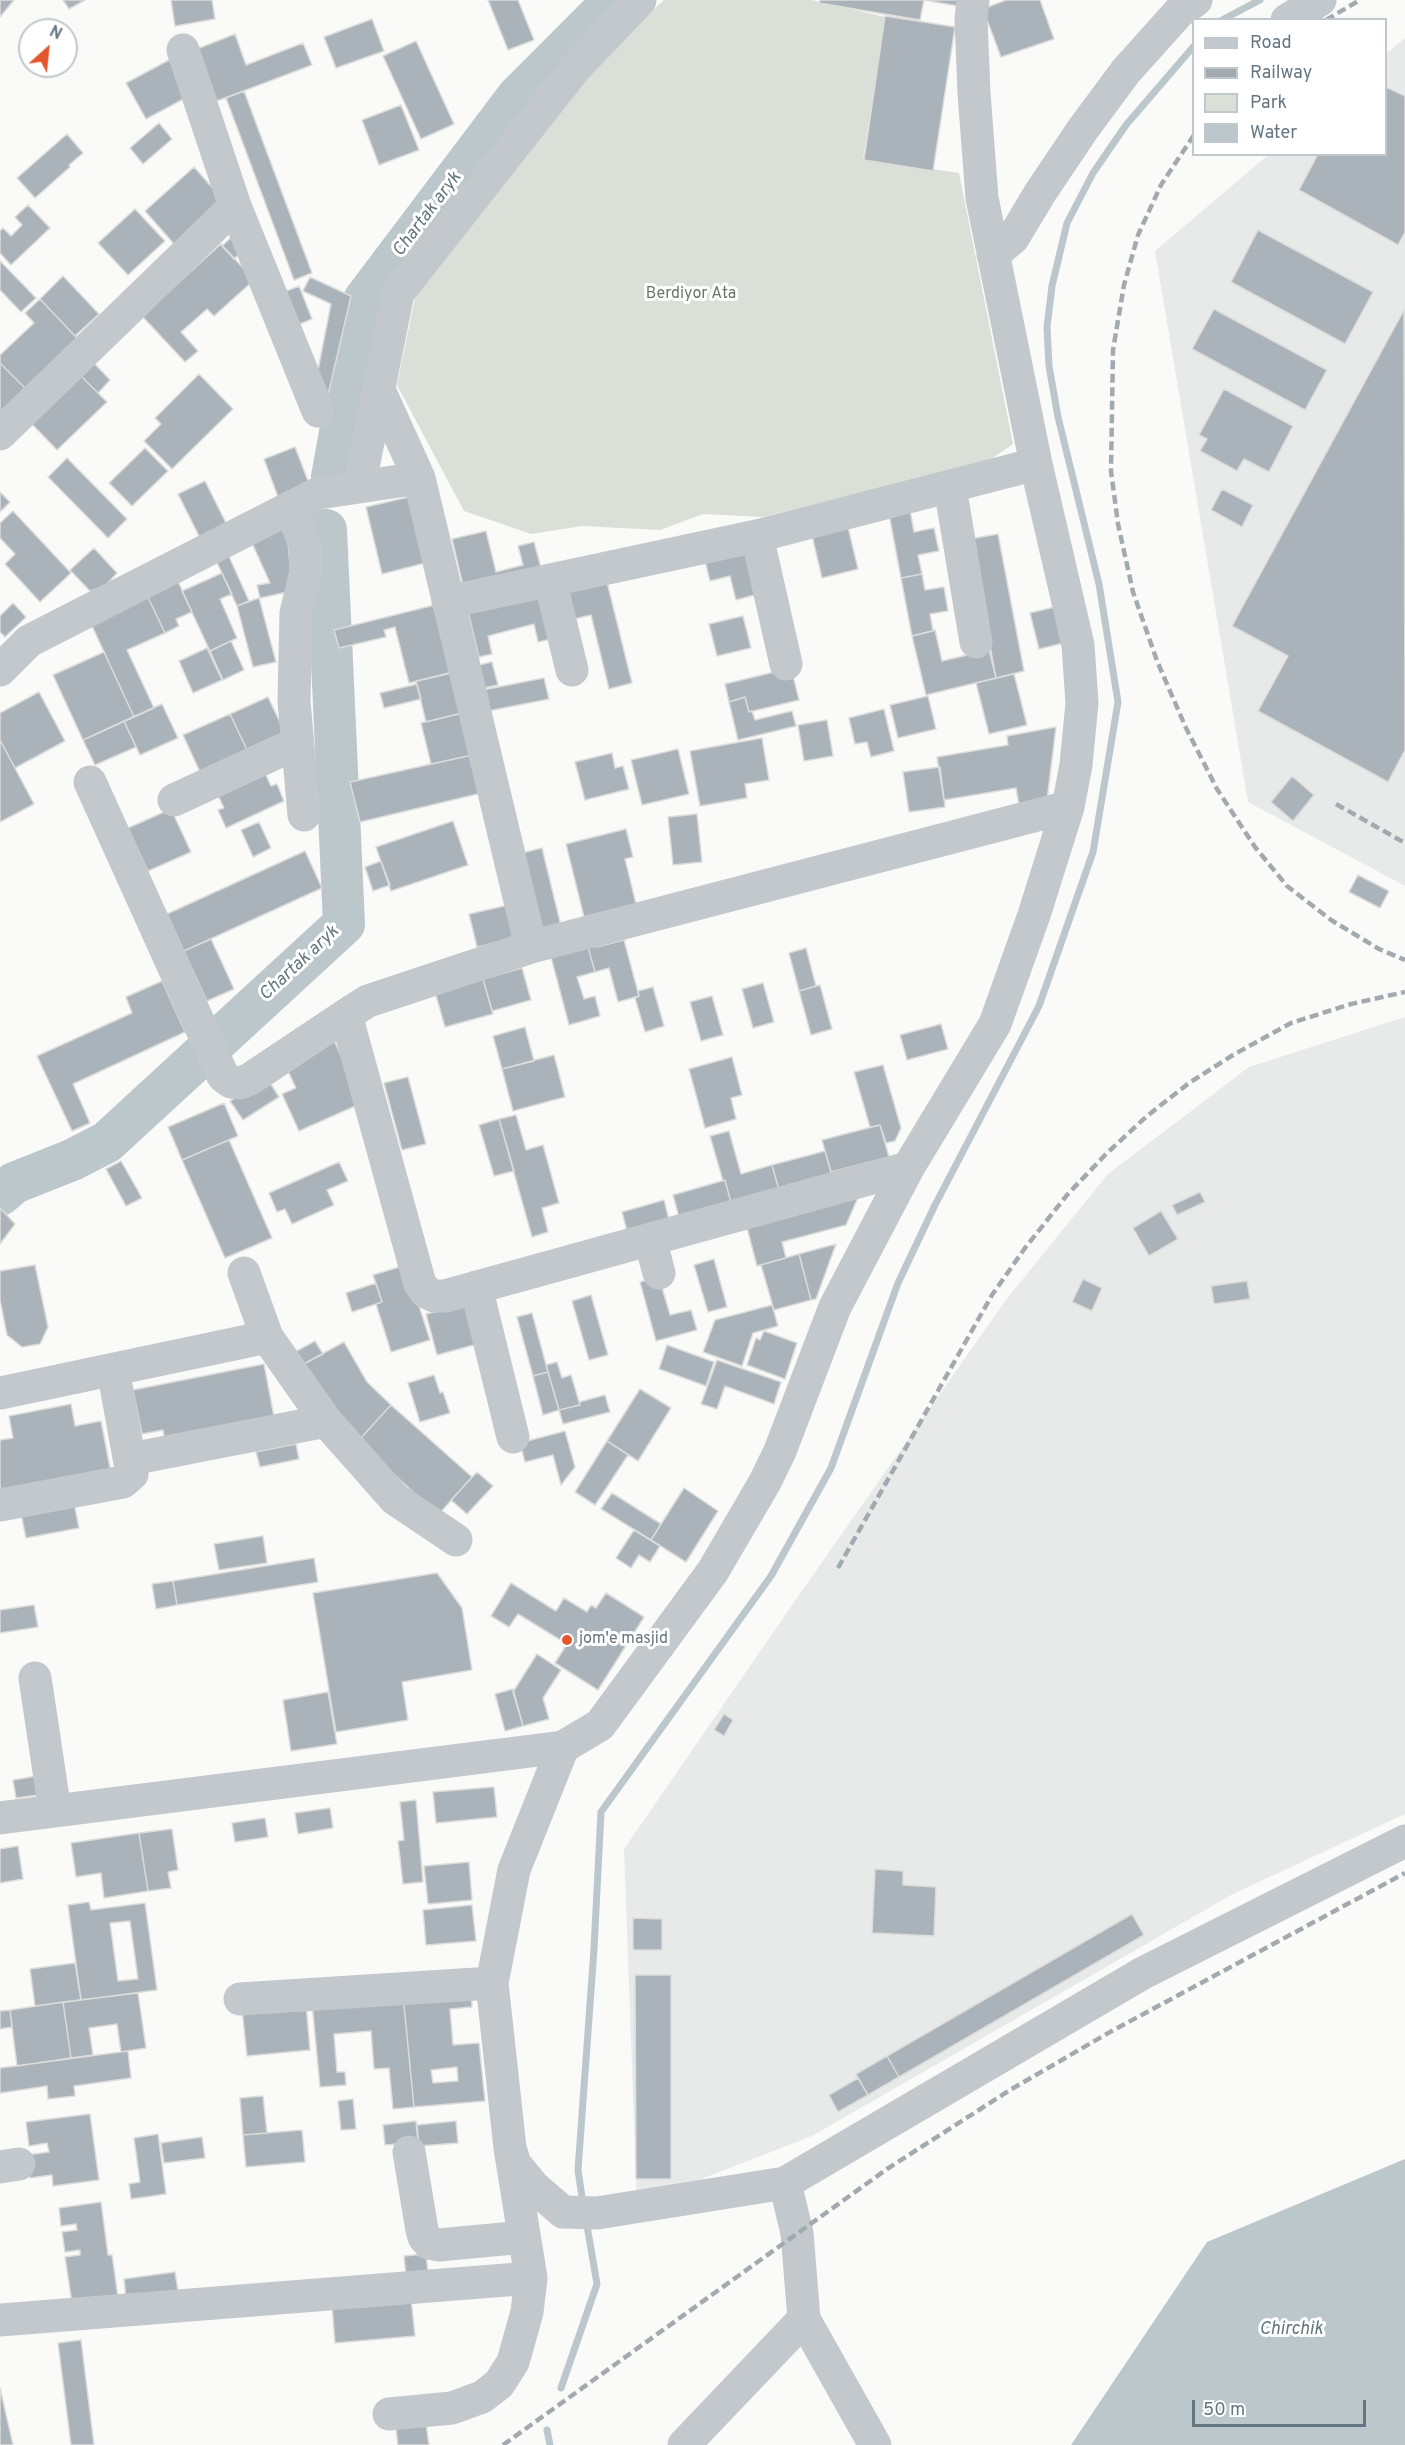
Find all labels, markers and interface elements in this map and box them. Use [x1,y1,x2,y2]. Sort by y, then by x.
north arrow [18,18,78,78]
legend [1192,18,1387,156]
text: N [46,22,65,45]
text: Road [1250,32,1292,55]
text: Railway [1250,62,1312,85]
text: Park [1250,92,1287,115]
text: Water [1250,122,1297,145]
water label: Chartak aryk [389,168,467,262]
park label: Berdiyor Ata [646,285,736,305]
water label: Chartak aryk [256,922,344,1006]
place label: jom'e masjid [579,1630,668,1650]
marker: jom'e masjid [560,1633,574,1647]
water label: Chirchik [1259,2319,1323,2341]
scale bar [1195,2388,1369,2426]
text: 50 m [1203,2399,1245,2422]

